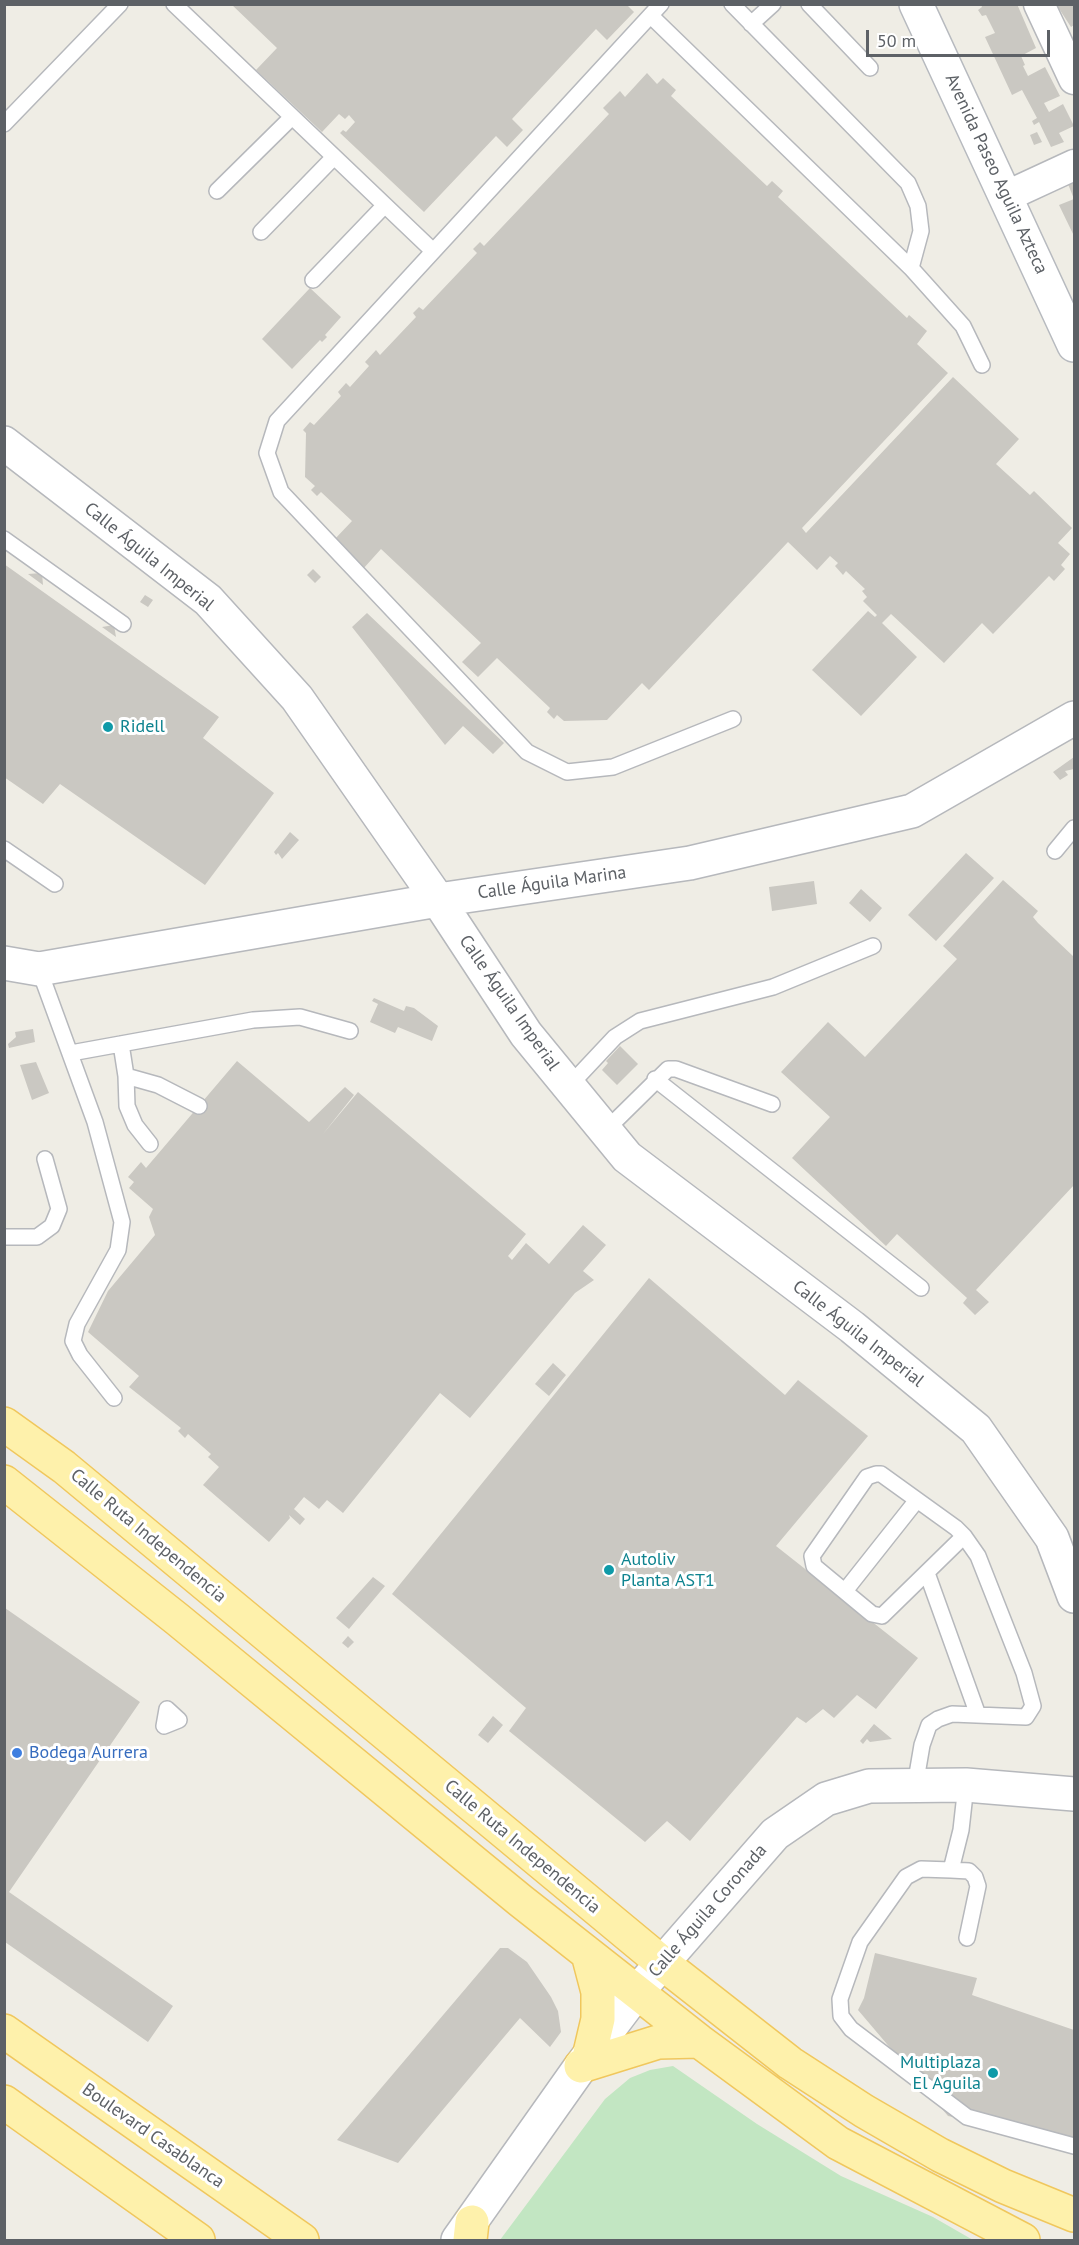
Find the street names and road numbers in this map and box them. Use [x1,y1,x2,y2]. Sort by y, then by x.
street label: Avenida Paseo Aguila Azteca [940,70,1052,278]
street label: Calle Águila Imperial [80,498,218,616]
street label: Calle Águila Marina [476,862,628,904]
street label: Calle Águila Imperial [454,931,564,1075]
street label: Calle Águila Imperial [788,1276,928,1392]
street label: Calle Ruta Independencia [66,1465,230,1607]
street label: Calle Ruta Independencia [440,1776,604,1918]
street label: Calle Águila Coronada [644,1840,772,1982]
street label: Boulevard Casablanca [78,2079,228,2193]

